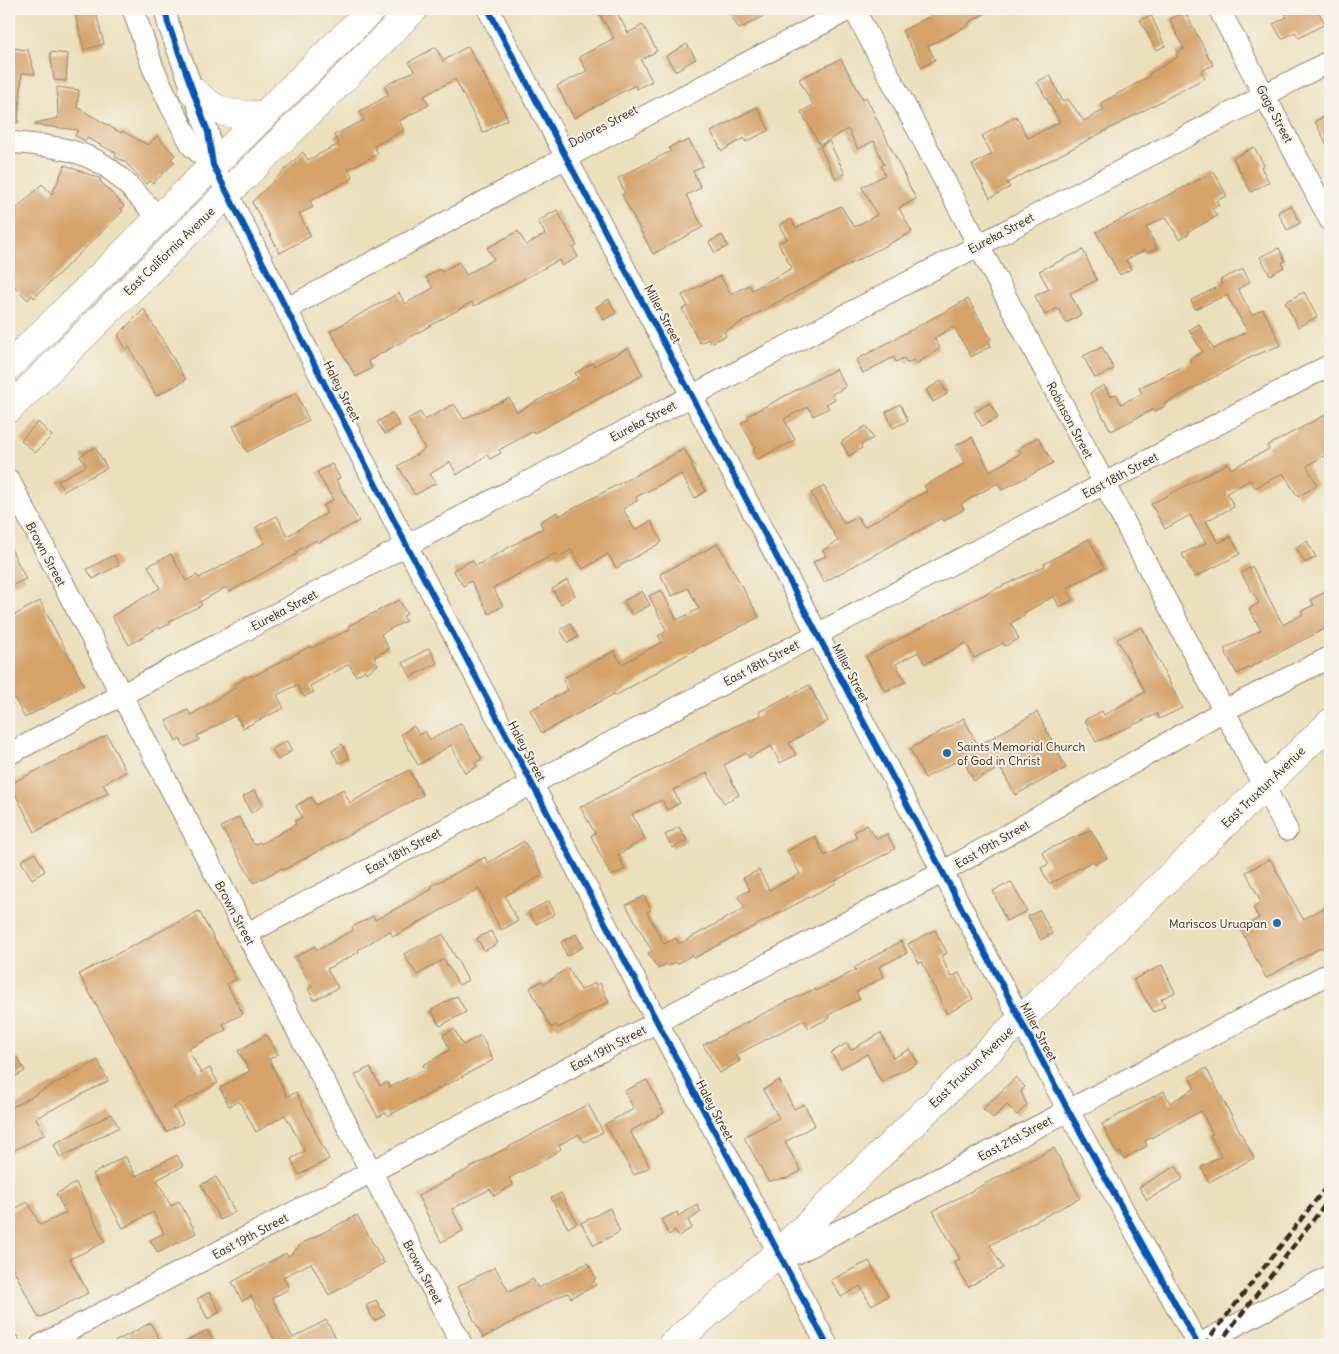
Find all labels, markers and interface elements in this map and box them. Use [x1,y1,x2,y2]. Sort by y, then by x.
street label: Gage Street [1253,82,1297,146]
street label: Dolores Street [566,102,640,150]
street label: East California Avenue [120,204,218,298]
street label: Eureka Street [965,209,1037,257]
street label: Miller Street [641,282,685,346]
street label: Haley Street [320,358,364,424]
street label: Robinson Street [1044,379,1096,461]
street label: Eureka Street [607,397,679,445]
street label: East 18th Street [1080,449,1160,501]
street label: Brown Street [23,519,69,589]
street label: Eureka Street [248,586,320,634]
street label: East 18th Street [721,637,801,689]
street label: Miller Street [829,641,873,705]
street label: Haley Street [505,718,549,784]
place label: Saints Memorial Church of God in Christ [957,739,1085,768]
street label: East Truxtun Avenue [1218,743,1308,831]
marker: Saints Memorial Church of God in Christ [941,747,953,759]
street label: East 19th Street [952,817,1032,871]
street label: East 18th Street [363,825,443,877]
street label: Brown Street [212,878,258,948]
place label: Mariscos Uruapan [1169,916,1267,931]
marker: Mariscos Uruapan [1271,917,1283,929]
street label: Miller Street [1017,1000,1061,1064]
street label: East 19th Street [568,1022,648,1074]
street label: East Truxtun Avenue [926,1023,1016,1111]
street label: Haley Street [693,1077,737,1143]
street label: East 21st Street [975,1112,1055,1164]
street label: East 19th Street [210,1210,290,1262]
street label: Brown Street [400,1237,446,1307]

